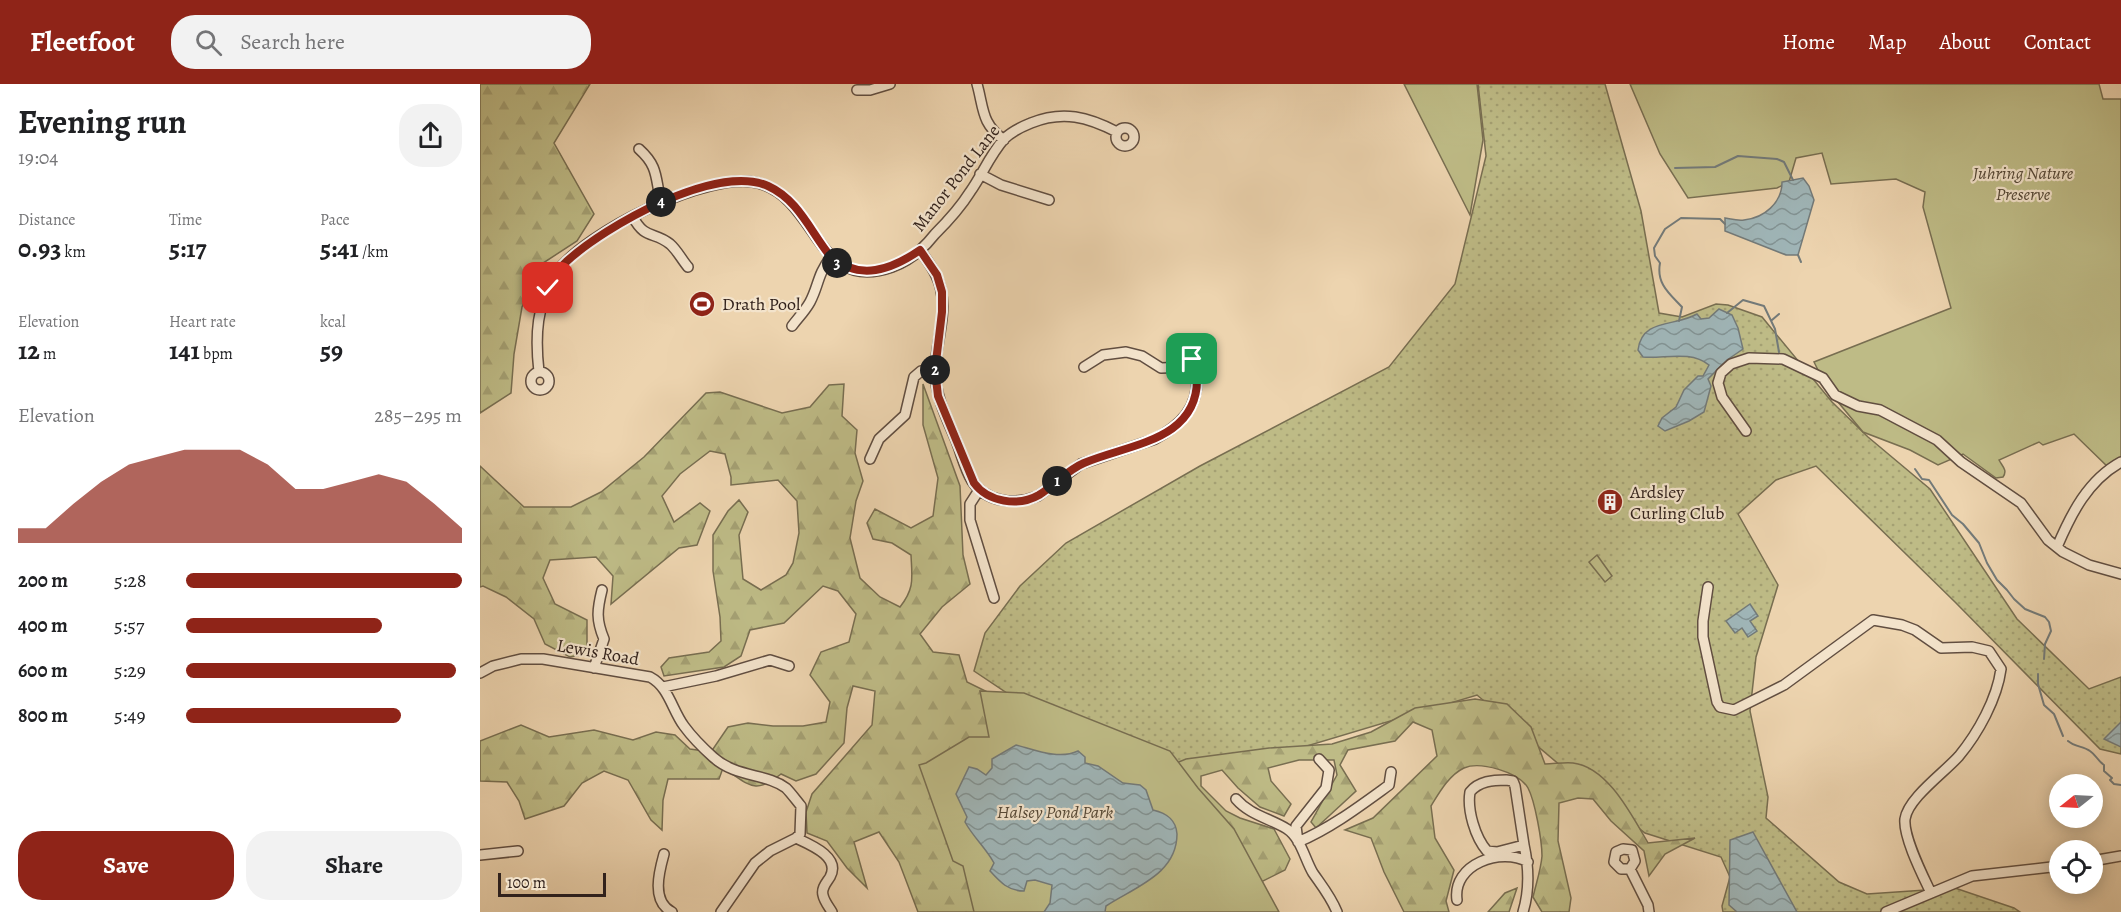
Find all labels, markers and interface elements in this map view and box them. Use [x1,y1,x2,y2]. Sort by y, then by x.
search box [171,15,591,69]
text: Fleetfoot [30,23,135,61]
icon: search [192,26,225,59]
text: Search here [240,27,345,57]
text: Home [1782,28,1835,56]
text: Map [1868,28,1906,56]
text: About [1939,28,1991,56]
text: Contact [2024,28,2091,56]
text: Evening run [18,99,187,144]
button: share [399,104,462,167]
street label: Manor Pond Lane [907,120,1005,236]
text: 19:04 [18,144,58,171]
park label: Juhring Nature Preserve [1972,161,2074,206]
pin: 4 [646,187,676,217]
text: 4 [657,191,665,213]
text: Distance [18,209,75,231]
text: Time [169,209,202,231]
text: Pace [320,209,350,231]
text: 0.93 [18,231,61,266]
text: 5:17 [169,231,207,266]
text: 5:41 [320,231,359,266]
text: km [61,241,86,263]
text: /km [359,241,389,263]
pin: 3 [822,248,852,278]
text: 3 [834,252,840,274]
pin [522,262,573,313]
icon: check [531,271,564,304]
sports icon: Drath Pool [687,289,717,319]
place label: Drath Pool [722,292,801,316]
text: Elevation [18,311,79,333]
text: Heart rate [169,311,236,333]
text: kcal [320,311,346,333]
text: 12 [18,333,40,368]
text: 141 [169,333,200,368]
text: 59 [320,333,343,368]
pin [1166,333,1217,384]
icon: arrive [1175,342,1208,375]
text: m [40,343,56,365]
text: bpm [200,343,233,365]
pin: 2 [920,355,950,385]
text: 2 [931,359,939,381]
text: Elevation [18,402,95,429]
text: 285–295 m [374,402,462,429]
pin: 1 [1042,466,1072,496]
text: 1 [1054,470,1060,492]
place label: Ardsley Curling Club [1629,480,1724,525]
building icon: Ardsley Curling Club [1595,487,1625,517]
text: 200 m [18,567,68,594]
text: 5:28 [114,567,147,594]
text: 400 m [18,612,68,639]
text: 5:57 [114,612,144,639]
street label: Lewis Road [555,633,641,671]
text: 600 m [18,657,68,684]
text: 5:29 [114,657,146,684]
text: 800 m [18,702,68,729]
text: 5:49 [114,702,146,729]
north arrow [2049,774,2103,828]
map controls [2049,774,2103,894]
park label: Halsey Pond Park [997,800,1113,824]
button: Save [18,831,234,900]
button: Share [246,831,462,900]
button: locate [2049,840,2103,894]
scale bar [498,870,606,898]
text: 100 m [507,872,546,894]

